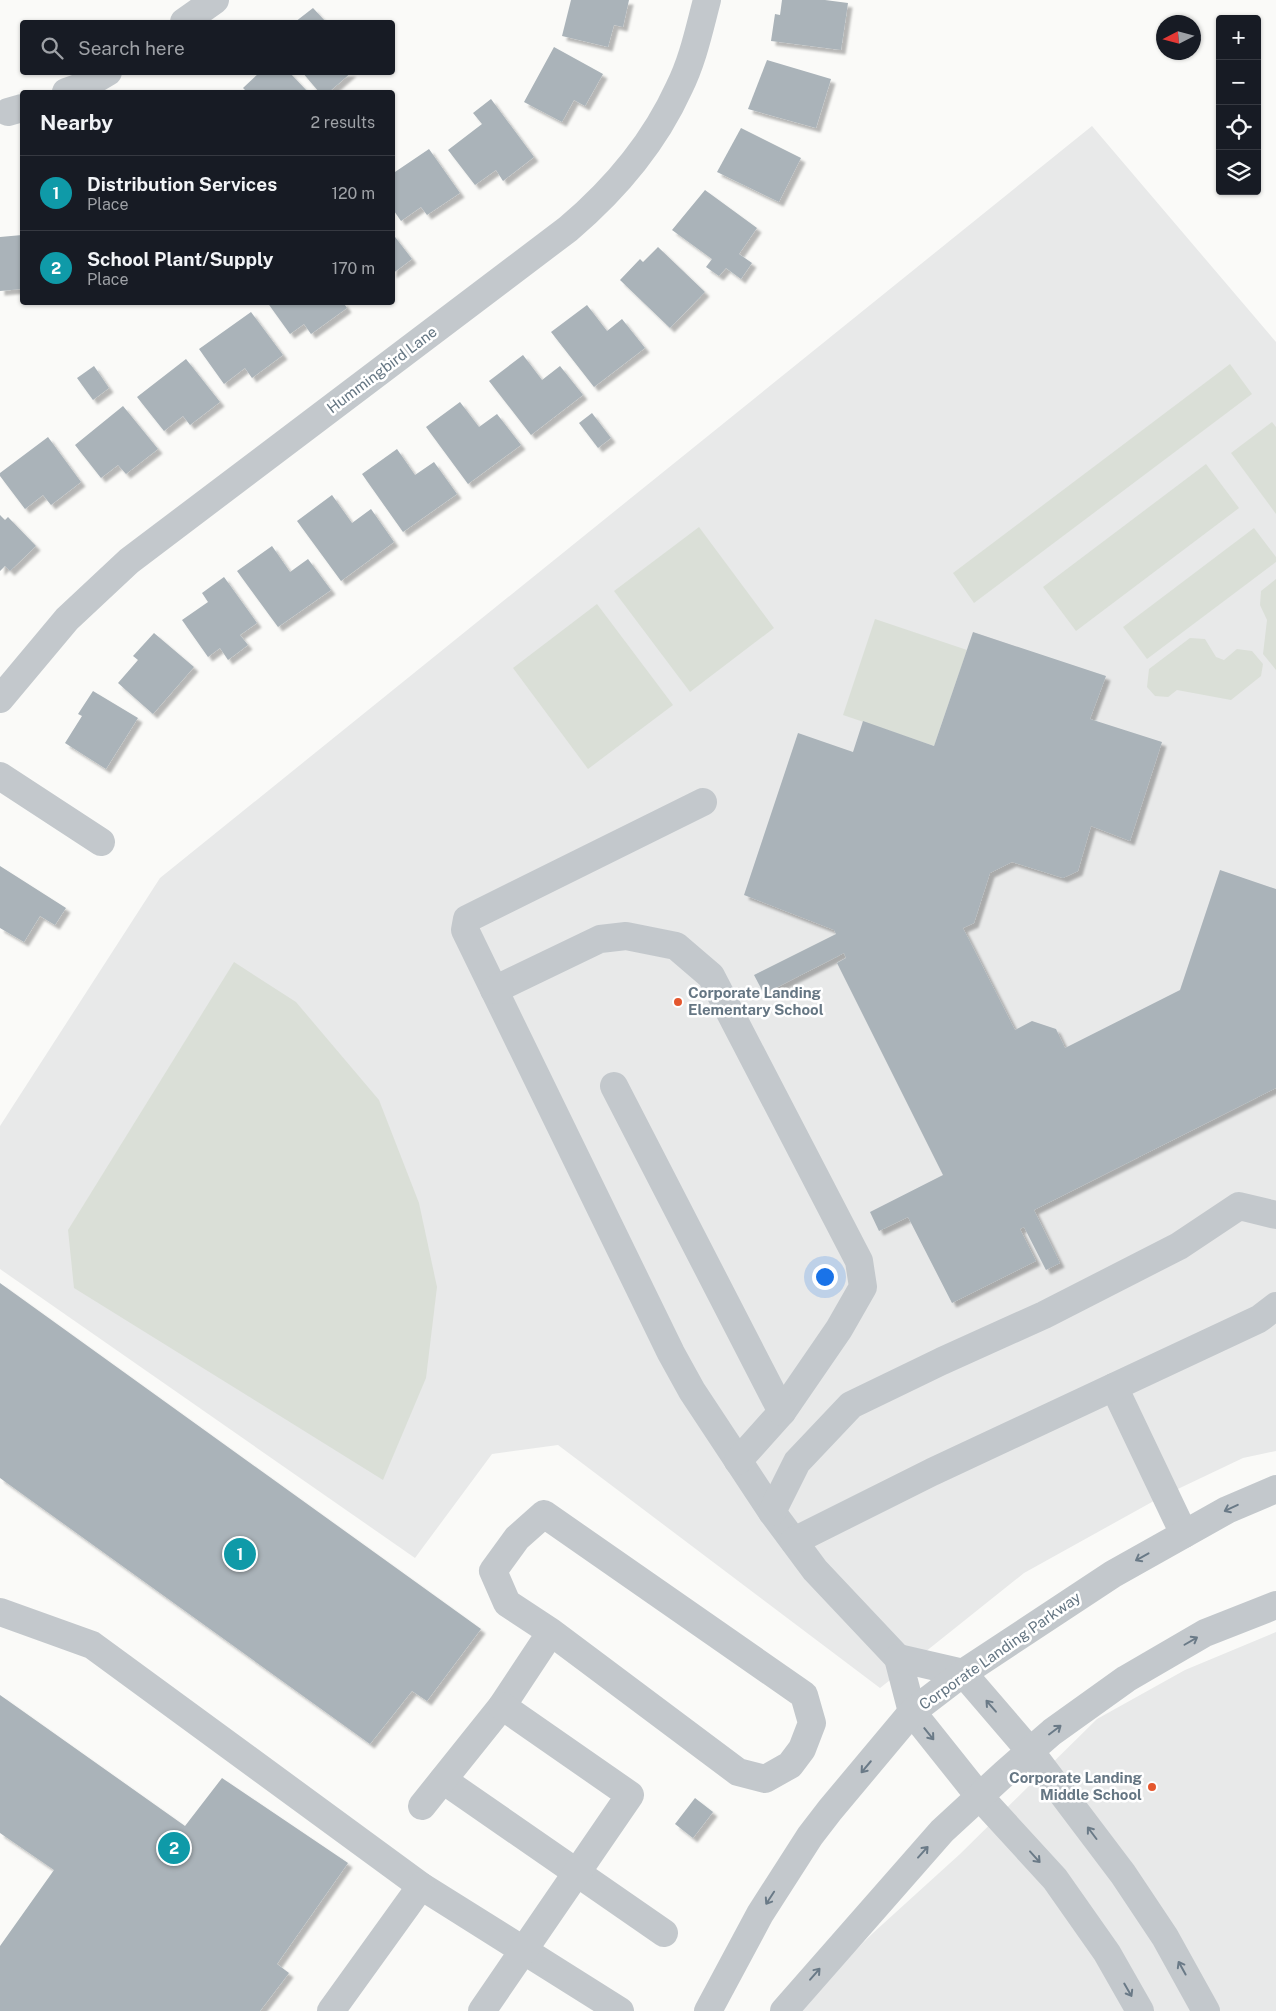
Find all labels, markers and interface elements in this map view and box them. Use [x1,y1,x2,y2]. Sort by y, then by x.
north arrow [1156,15,1201,60]
map controls [1216,15,1261,195]
button: + [1216,15,1261,60]
search box [20,20,395,75]
icon: search [38,34,66,62]
text: Search here [78,37,185,59]
button: − [1216,60,1261,105]
button: locate [1216,105,1261,150]
text: Nearby [40,110,113,135]
text: 2 results [310,113,375,132]
button: layers [1216,150,1261,195]
text: Distribution Services [87,173,277,195]
text: 1 [53,184,59,203]
text: 120 m [331,184,375,203]
text: Place [87,195,129,214]
text: School Plant/Supply [87,248,273,270]
text: 2 [51,259,61,278]
text: 170 m [332,259,375,278]
text: Place [87,270,129,289]
street label: Hummingbird Lane [323,323,440,416]
place label: Corporate Landing Elementary School [688,984,824,1018]
marker: Corporate Landing Elementary School [672,996,684,1008]
your location [812,1264,838,1290]
one-way arrow [1224,1504,1239,1514]
pin: 1 [224,1535,256,1573]
one-way arrow [1135,1553,1150,1563]
street label: Corporate Landing Parkway [916,1588,1084,1713]
one-way arrow [1184,1636,1198,1646]
one-way arrow [986,1700,997,1713]
one-way arrow [1048,1725,1061,1736]
one-way arrow [924,1727,935,1740]
one-way arrow [860,1761,872,1774]
place label: Corporate Landing Middle School [1009,1769,1143,1803]
marker: Corporate Landing Middle School [1146,1781,1158,1793]
one-way arrow [1087,1827,1098,1840]
pin: 2 [158,1829,190,1867]
one-way arrow [917,1846,929,1859]
one-way arrow [1029,1851,1041,1864]
one-way arrow [765,1891,775,1905]
one-way arrow [1177,1962,1187,1976]
one-way arrow [810,1967,821,1980]
one-way arrow [1124,1982,1133,1997]

